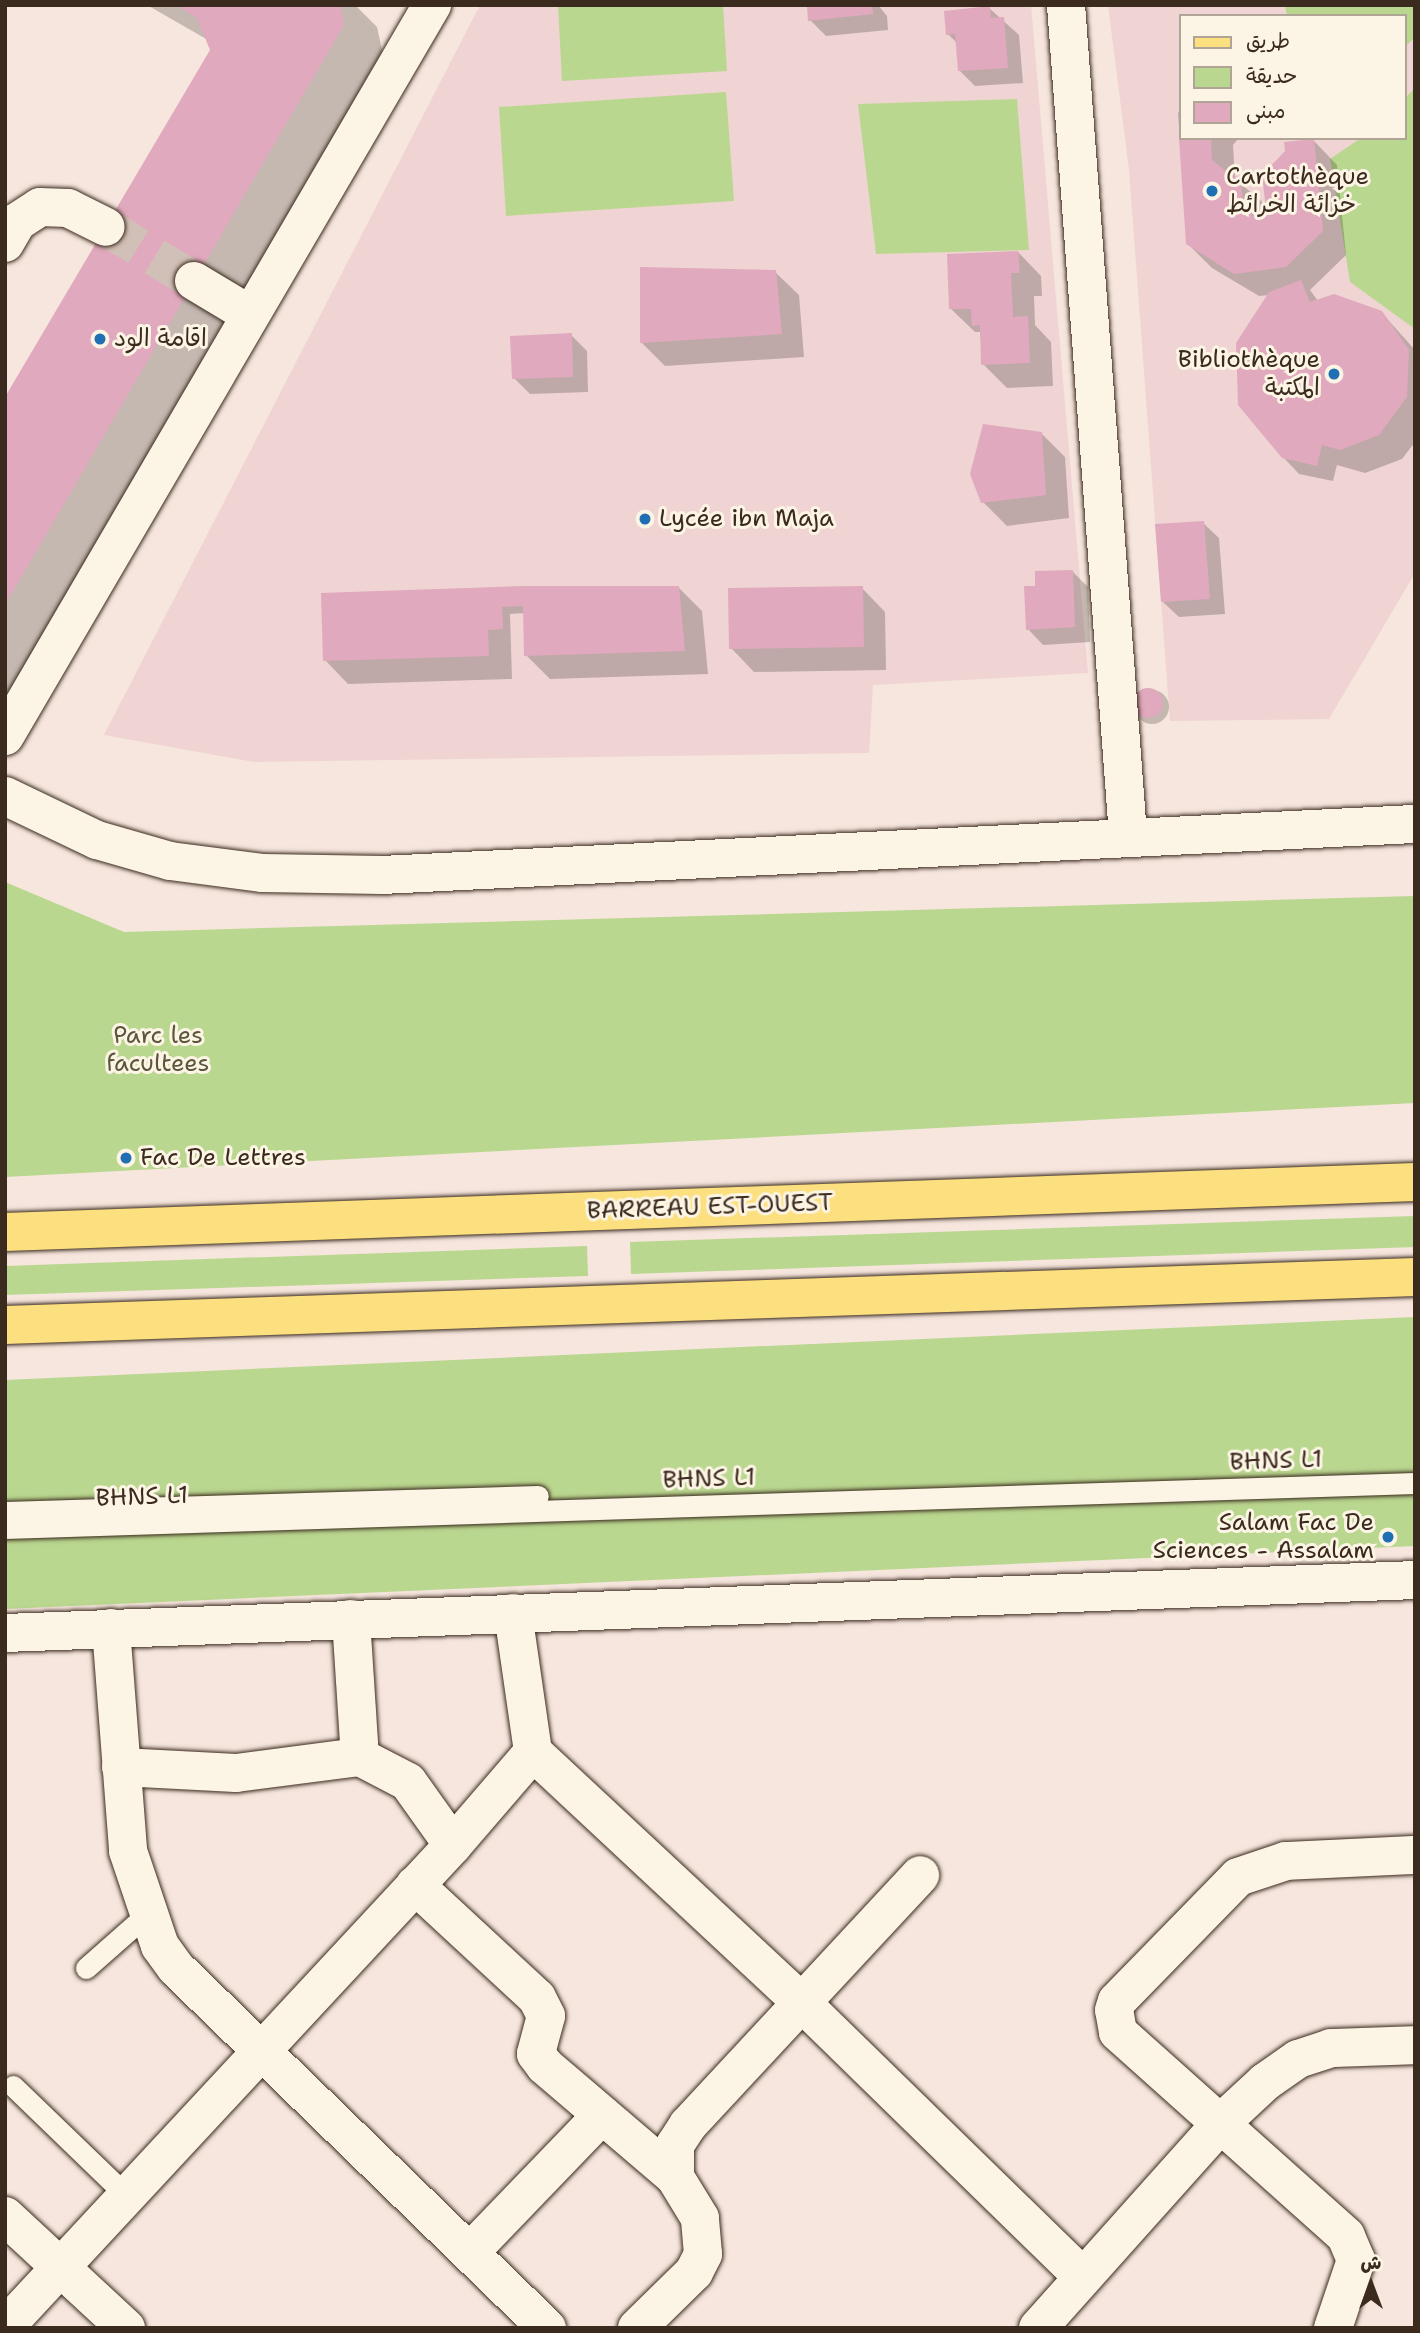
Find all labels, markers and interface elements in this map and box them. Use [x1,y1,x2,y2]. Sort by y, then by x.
legend [1178,14,1406,140]
text: طريق [1246,27,1290,55]
text: حديقة [1246,62,1297,90]
text: مبنى [1246,97,1285,125]
place label: Cartothèque خزائة الخرائط [1226,163,1369,219]
marker: Cartothèque خزائة الخرائط [1204,183,1220,199]
place label: اقامة الود [114,325,207,353]
marker: اقامة الود [92,331,108,347]
place label: Bibliothèque المكتبة [1178,346,1320,402]
marker: Bibliothèque المكتبة [1326,366,1342,382]
place label: Lycée ibn Maja [659,505,834,533]
marker: Lycée ibn Maja [637,511,653,527]
park label: Parc les facultees [107,1022,209,1078]
place label: Fac De Lettres [140,1144,306,1172]
marker: Fac De Lettres [118,1150,134,1166]
street label: BARREAU EST-OUEST [586,1188,834,1226]
street label: BHNS L1 [1229,1445,1323,1477]
street label: BHNS L1 [662,1463,756,1495]
street label: BHNS L1 [95,1481,189,1513]
place label: Salam Fac De Sciences - Assalam [1153,1509,1374,1565]
marker: Salam Fac De Sciences - Assalam [1380,1529,1396,1545]
north arrow [1336,2249,1406,2319]
text: ش [1361,2250,1381,2275]

